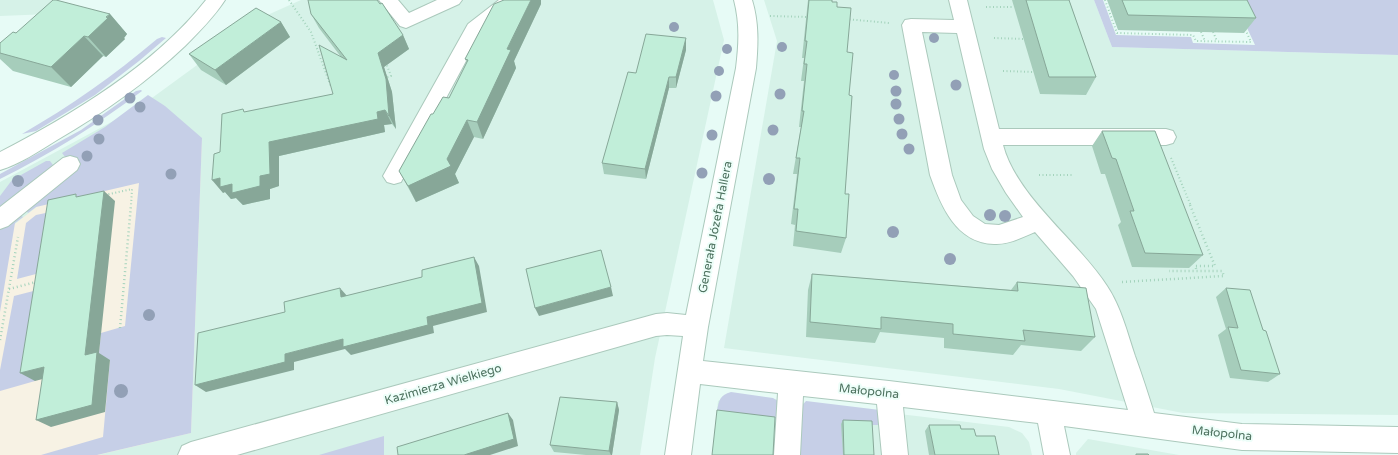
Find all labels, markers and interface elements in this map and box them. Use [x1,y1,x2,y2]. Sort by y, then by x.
street label: Generała Józefa Hallera [695,160,735,294]
street label: Kazimierza Wielkiego [383,361,503,407]
street label: Małopolna [838,381,900,401]
street label: Małopolna [1191,423,1253,443]

